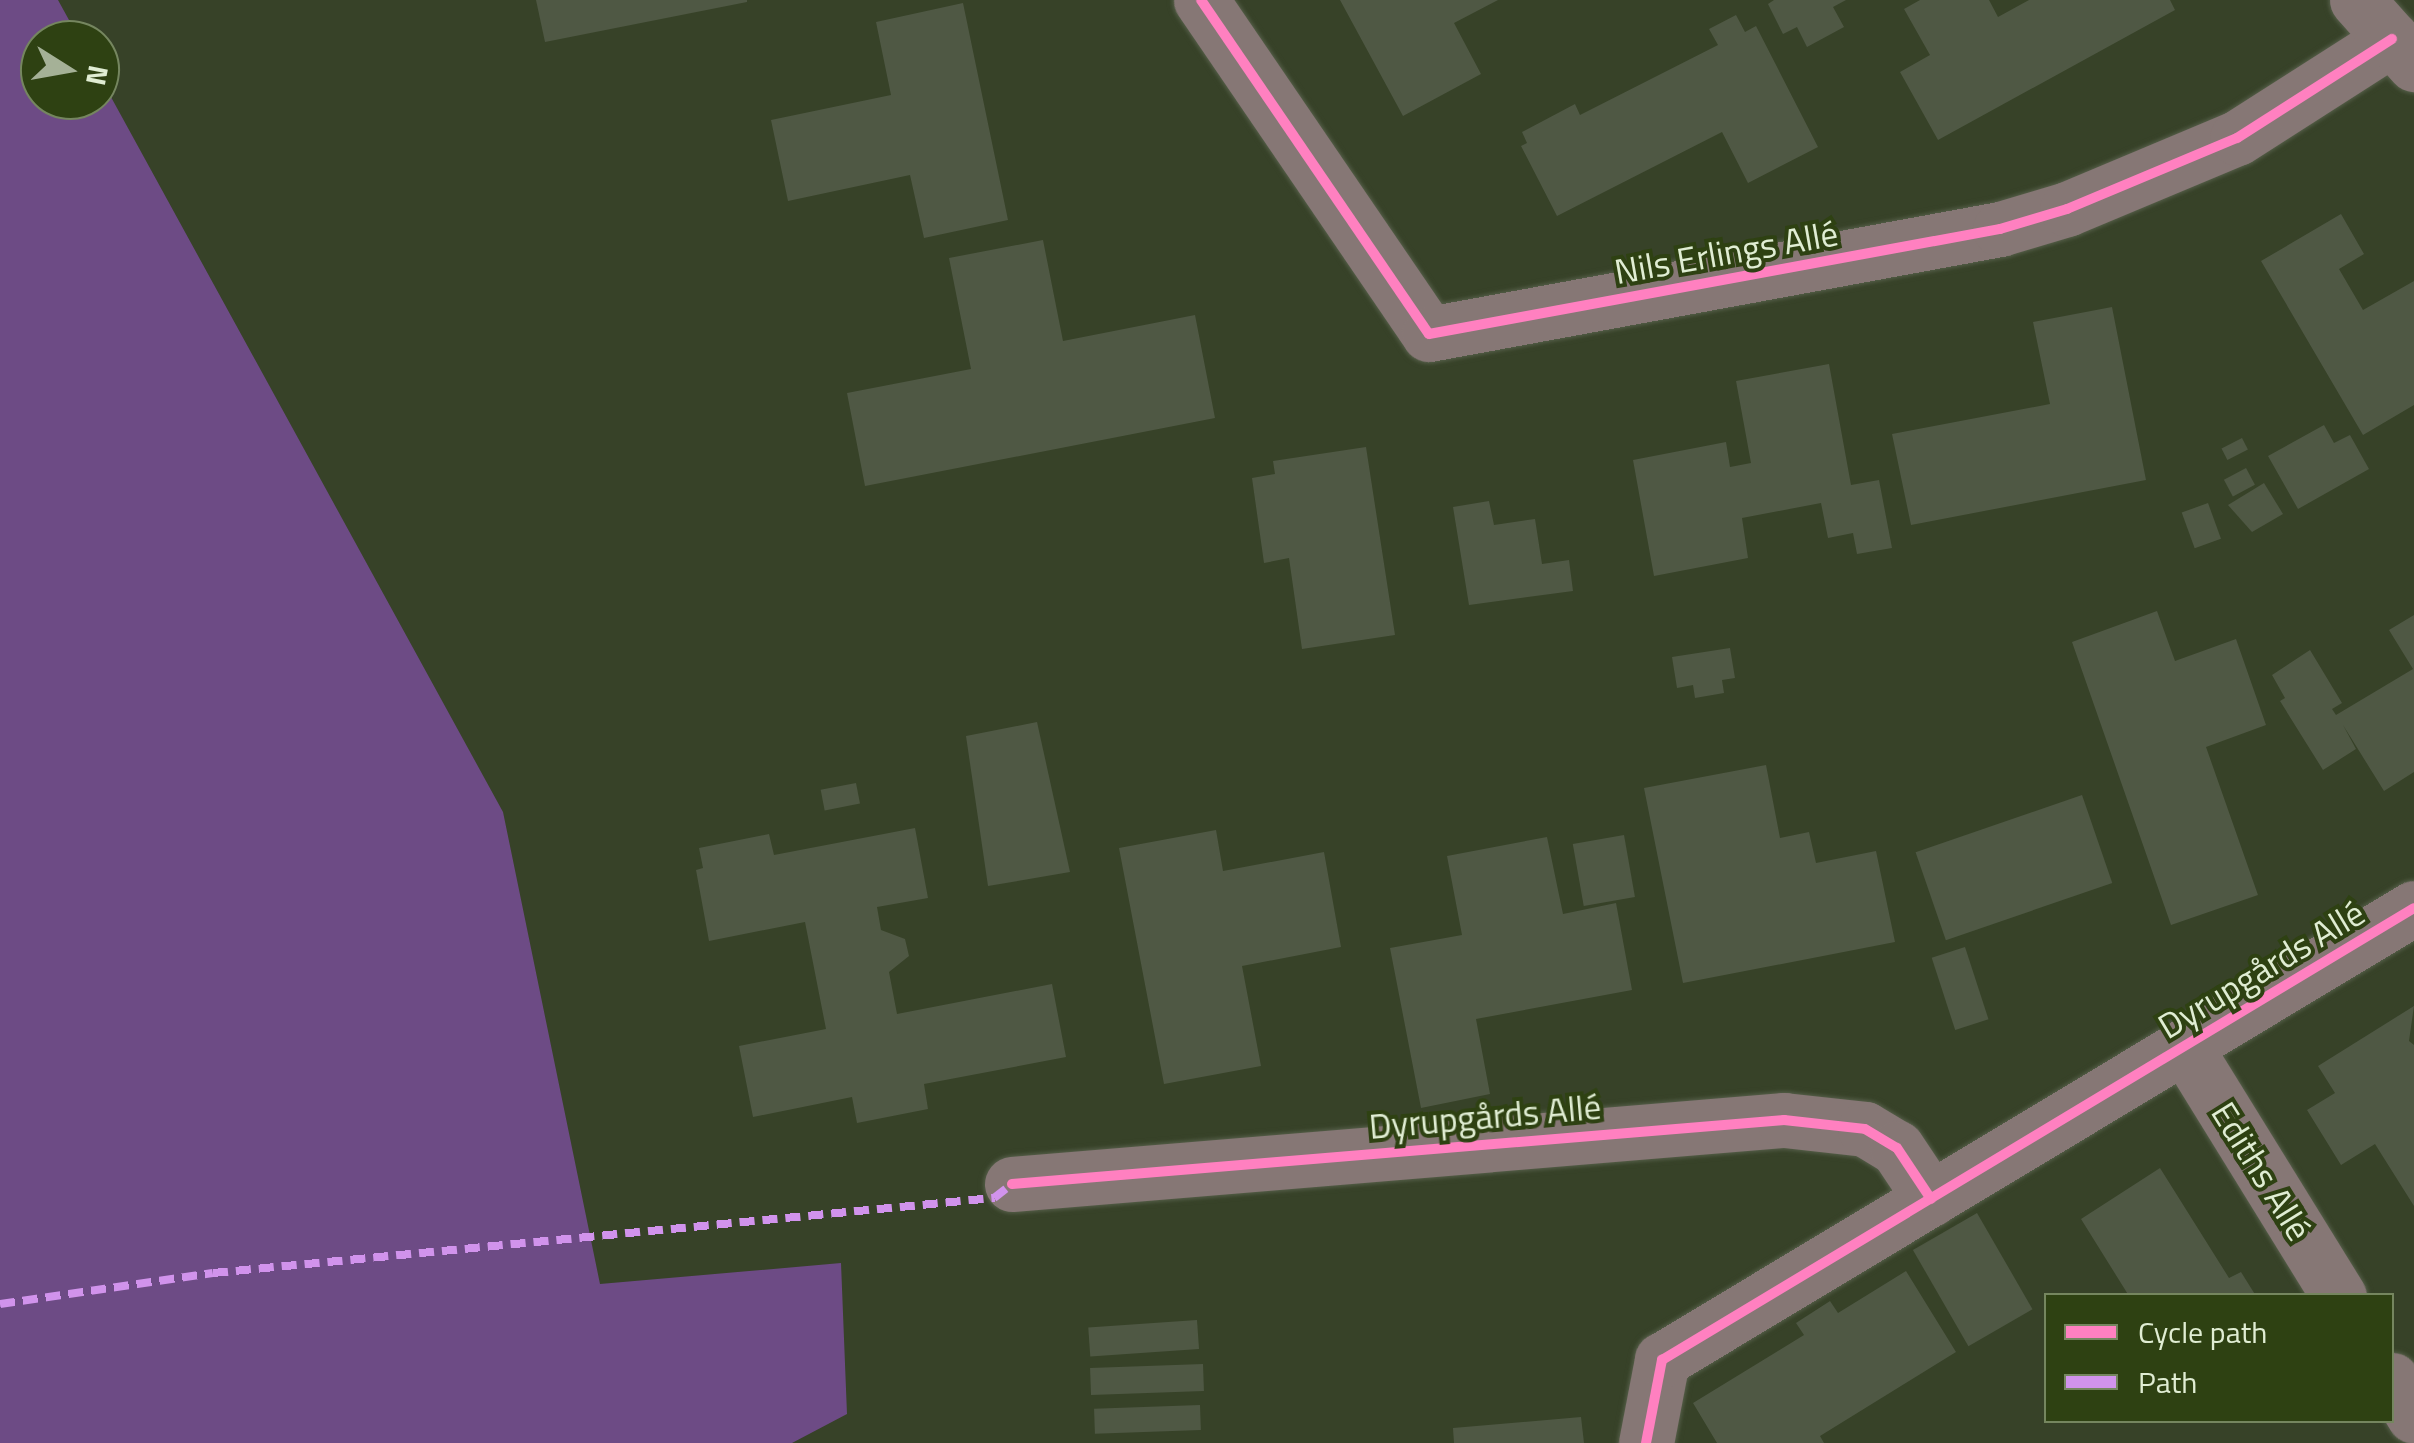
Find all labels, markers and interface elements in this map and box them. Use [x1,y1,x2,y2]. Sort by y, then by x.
north arrow [20,20,120,120]
text: N [75,62,121,89]
street label: Nils Erlings Allé [1611,212,1841,292]
street label: Dyrupgårds Allé [2150,891,2372,1047]
street label: Dyrupgårds Allé [1367,1085,1603,1147]
street label: Ediths Allé [2203,1094,2321,1248]
legend [2044,1293,2394,1423]
text: Cycle path [2138,1309,2267,1355]
text: Path [2138,1359,2197,1405]

